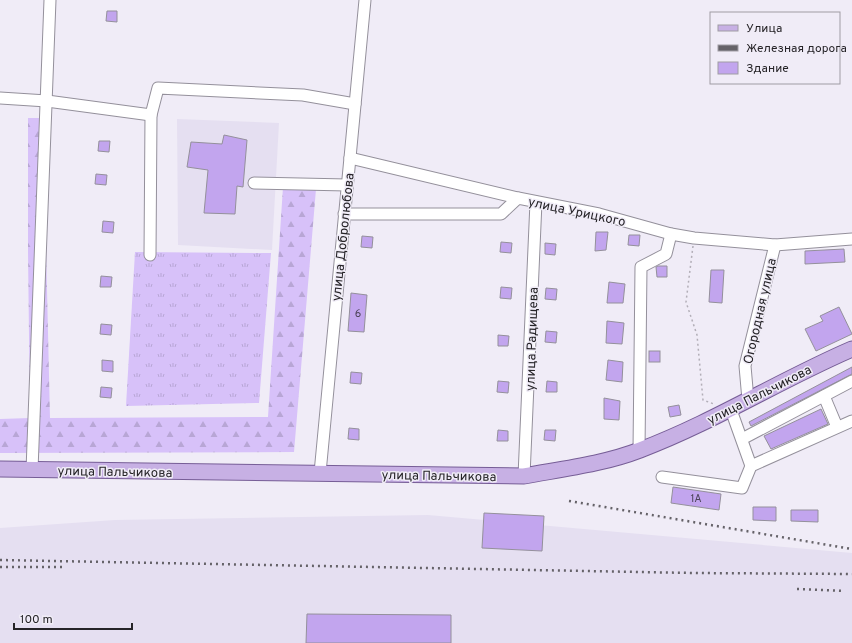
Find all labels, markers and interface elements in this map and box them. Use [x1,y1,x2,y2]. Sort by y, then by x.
legend [710,12,840,84]
text: Улица [746,21,782,37]
text: Железная дорога [746,41,847,57]
text: Здание [746,61,789,77]
street label: улица Добролюбова [329,172,359,302]
street label: улица Урицкого [526,195,627,231]
street label: Огородная улица [741,257,781,366]
street label: улица Радищева [523,287,543,391]
house number: 6 [355,307,361,321]
street label: улица Пальчикова [705,363,815,429]
street label: улица Пальчикова [57,464,173,482]
street label: улица Пальчикова [381,468,497,486]
house number: 1А [690,492,702,506]
scale bar [14,605,132,631]
text: 100 m [20,612,53,628]

